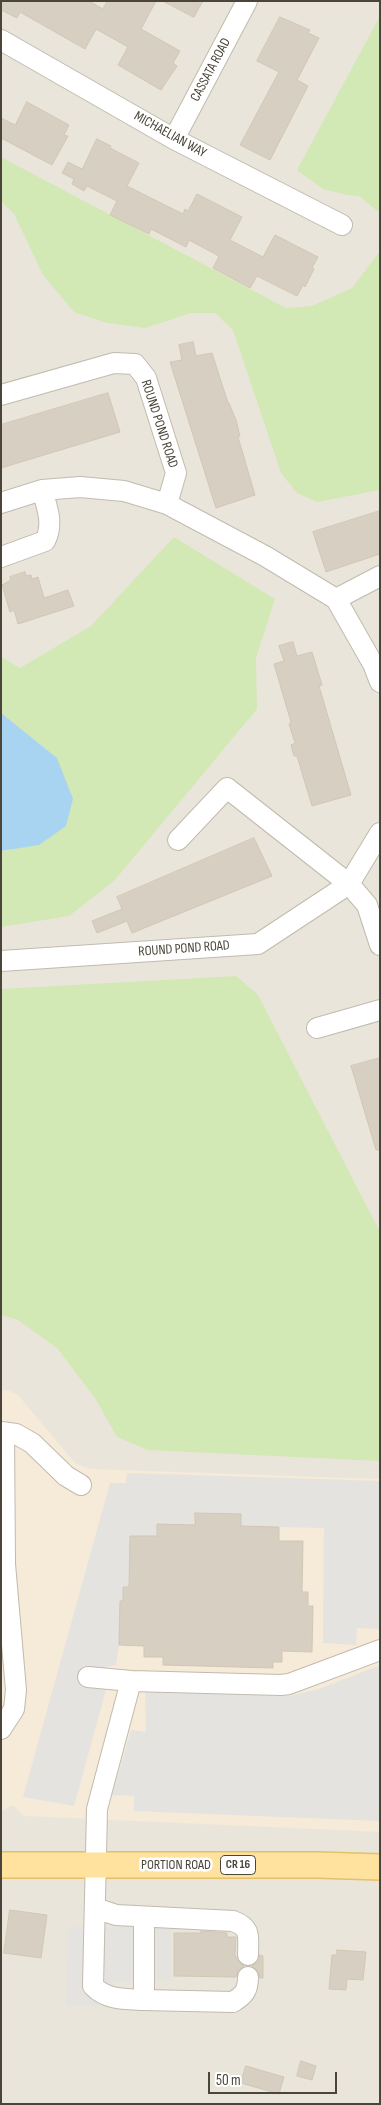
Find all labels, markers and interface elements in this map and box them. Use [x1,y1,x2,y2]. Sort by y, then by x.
street label: CASSATA ROAD [187,35,235,105]
street label: MICHAELIAN WAY [131,108,209,162]
street label: ROUND POND ROAD [137,378,181,470]
street label: ROUND POND ROAD [138,937,230,961]
road number: CR 16 [220,1856,256,1874]
street label: PORTION ROAD [141,1857,211,1873]
scale bar [211,2062,340,2094]
text: 50 m [216,2071,241,2090]

